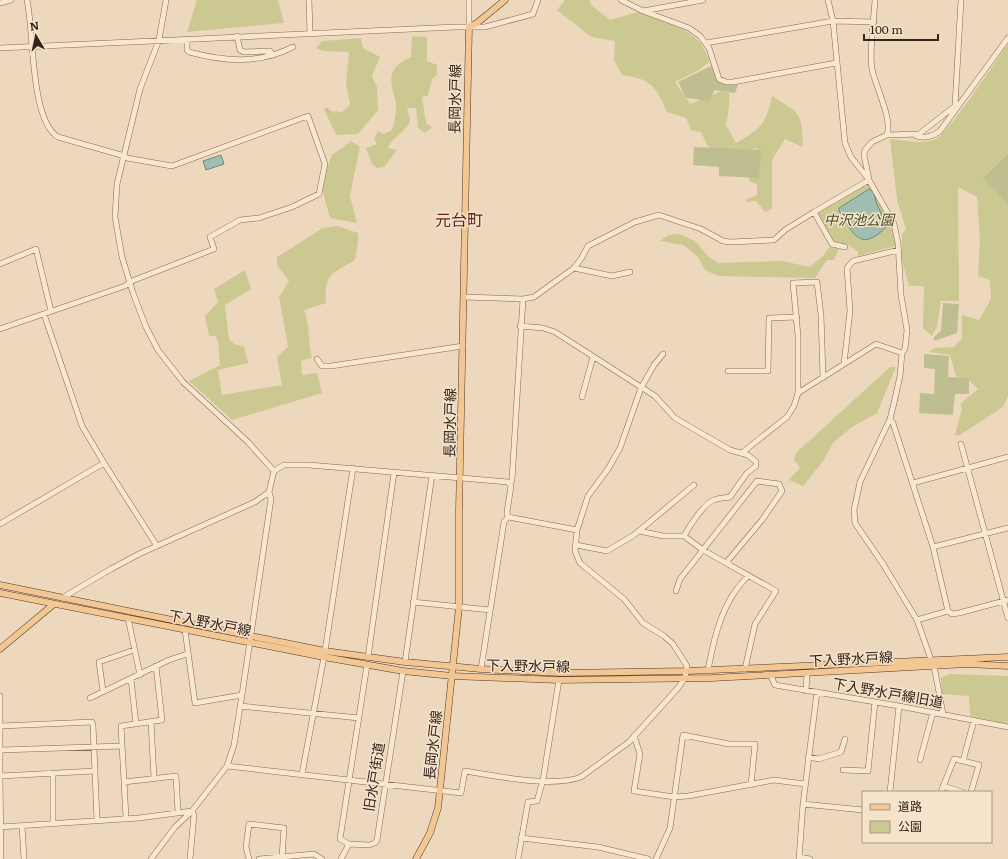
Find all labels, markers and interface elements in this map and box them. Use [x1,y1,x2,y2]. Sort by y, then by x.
north arrow [16,16,56,56]
scale bar [864,16,938,42]
text: N [28,17,40,34]
text: 100 m [870,20,903,38]
street label: 長岡水戸線 [443,64,465,134]
district label: 元台町 [435,207,483,231]
park label: 中沢池公園 [824,209,896,229]
street label: 長岡水戸線 [438,388,460,458]
street label: 下入野水戸線 [167,604,253,640]
street label: 下入野水戸線 [808,646,893,670]
street label: 下入野水戸線 [486,654,570,676]
street label: 下入野水戸線旧道 [831,672,945,712]
street label: 長岡水戸線 [418,709,446,781]
street label: 旧水戸街道 [358,741,388,813]
legend [862,791,992,843]
text: 道路 [898,797,922,815]
text: 公園 [898,817,922,835]

